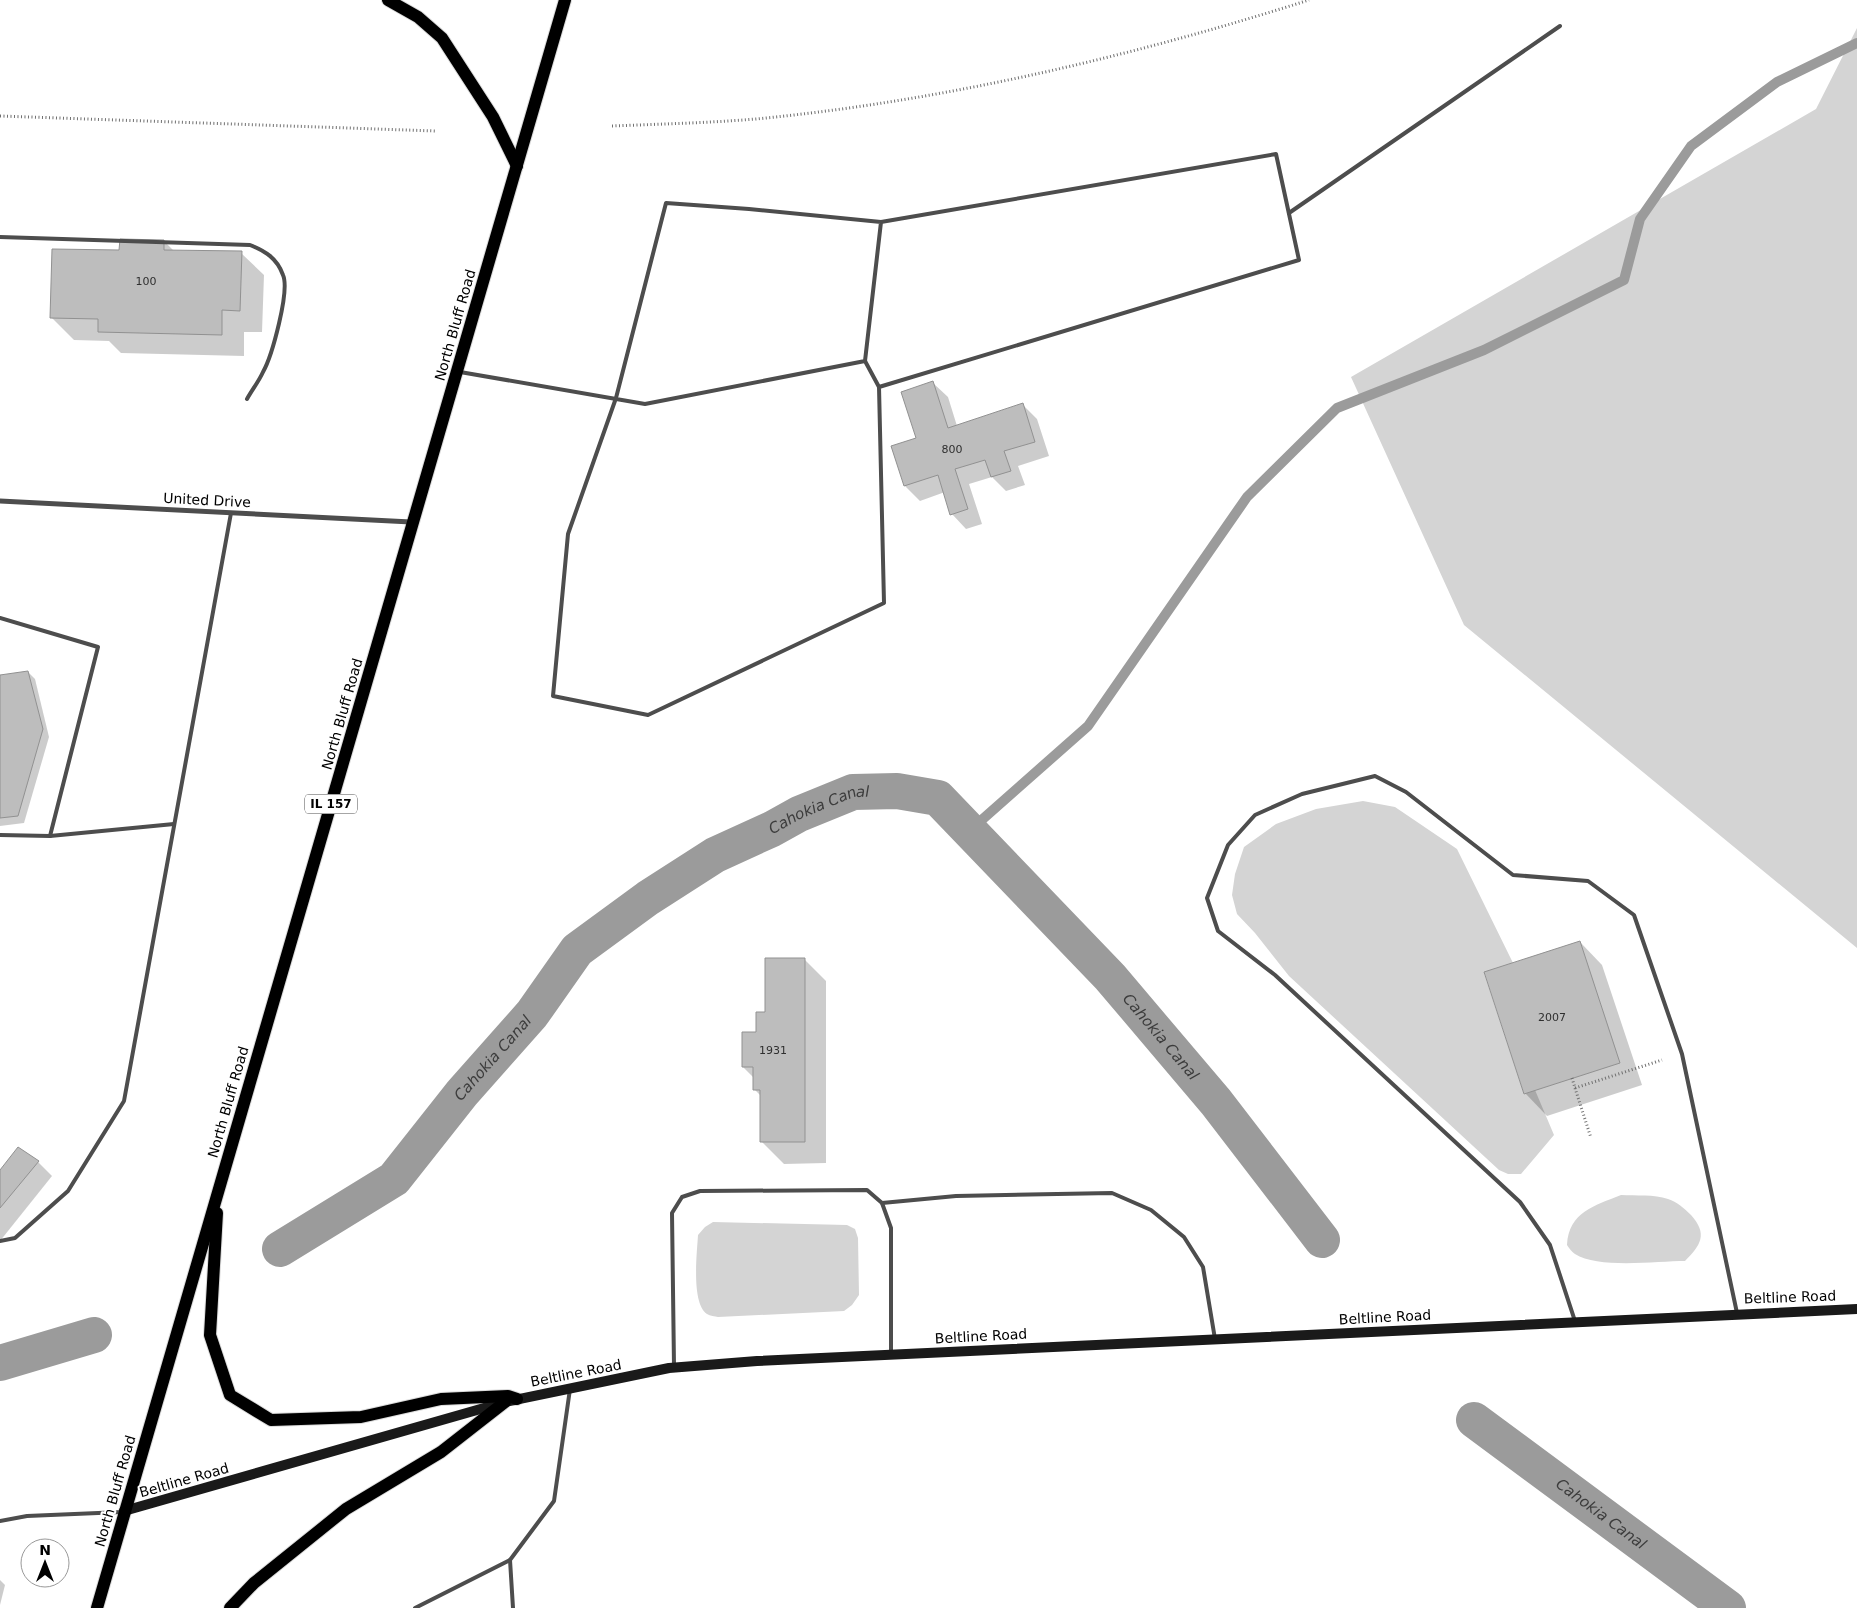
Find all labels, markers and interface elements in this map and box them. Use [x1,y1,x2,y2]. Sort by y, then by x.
street label: North Bluff Road [431,267,479,383]
house number: 100 [136,275,157,288]
house number: 800 [942,443,963,456]
street label: United Drive [163,490,251,510]
street label: North Bluff Road [318,656,366,772]
water label: Cahokia Canal [766,783,870,838]
road number: IL 157 [305,794,357,814]
water label: Cahokia Canal [1119,990,1203,1084]
water label: Cahokia Canal [450,1011,536,1104]
house number: 2007 [1538,1011,1566,1024]
street label: North Bluff Road [204,1044,252,1160]
house number: 1931 [759,1044,787,1057]
street label: Beltline Road [1744,1287,1836,1307]
street label: Beltline Road [1338,1307,1432,1327]
street label: Beltline Road [934,1326,1028,1346]
street label: Beltline Road [529,1356,623,1390]
street label: North Bluff Road [91,1433,139,1549]
street label: Beltline Road [137,1460,231,1500]
water label: Cahokia Canal [1552,1475,1650,1554]
north arrow [20,1538,70,1588]
text: N [39,1542,51,1558]

